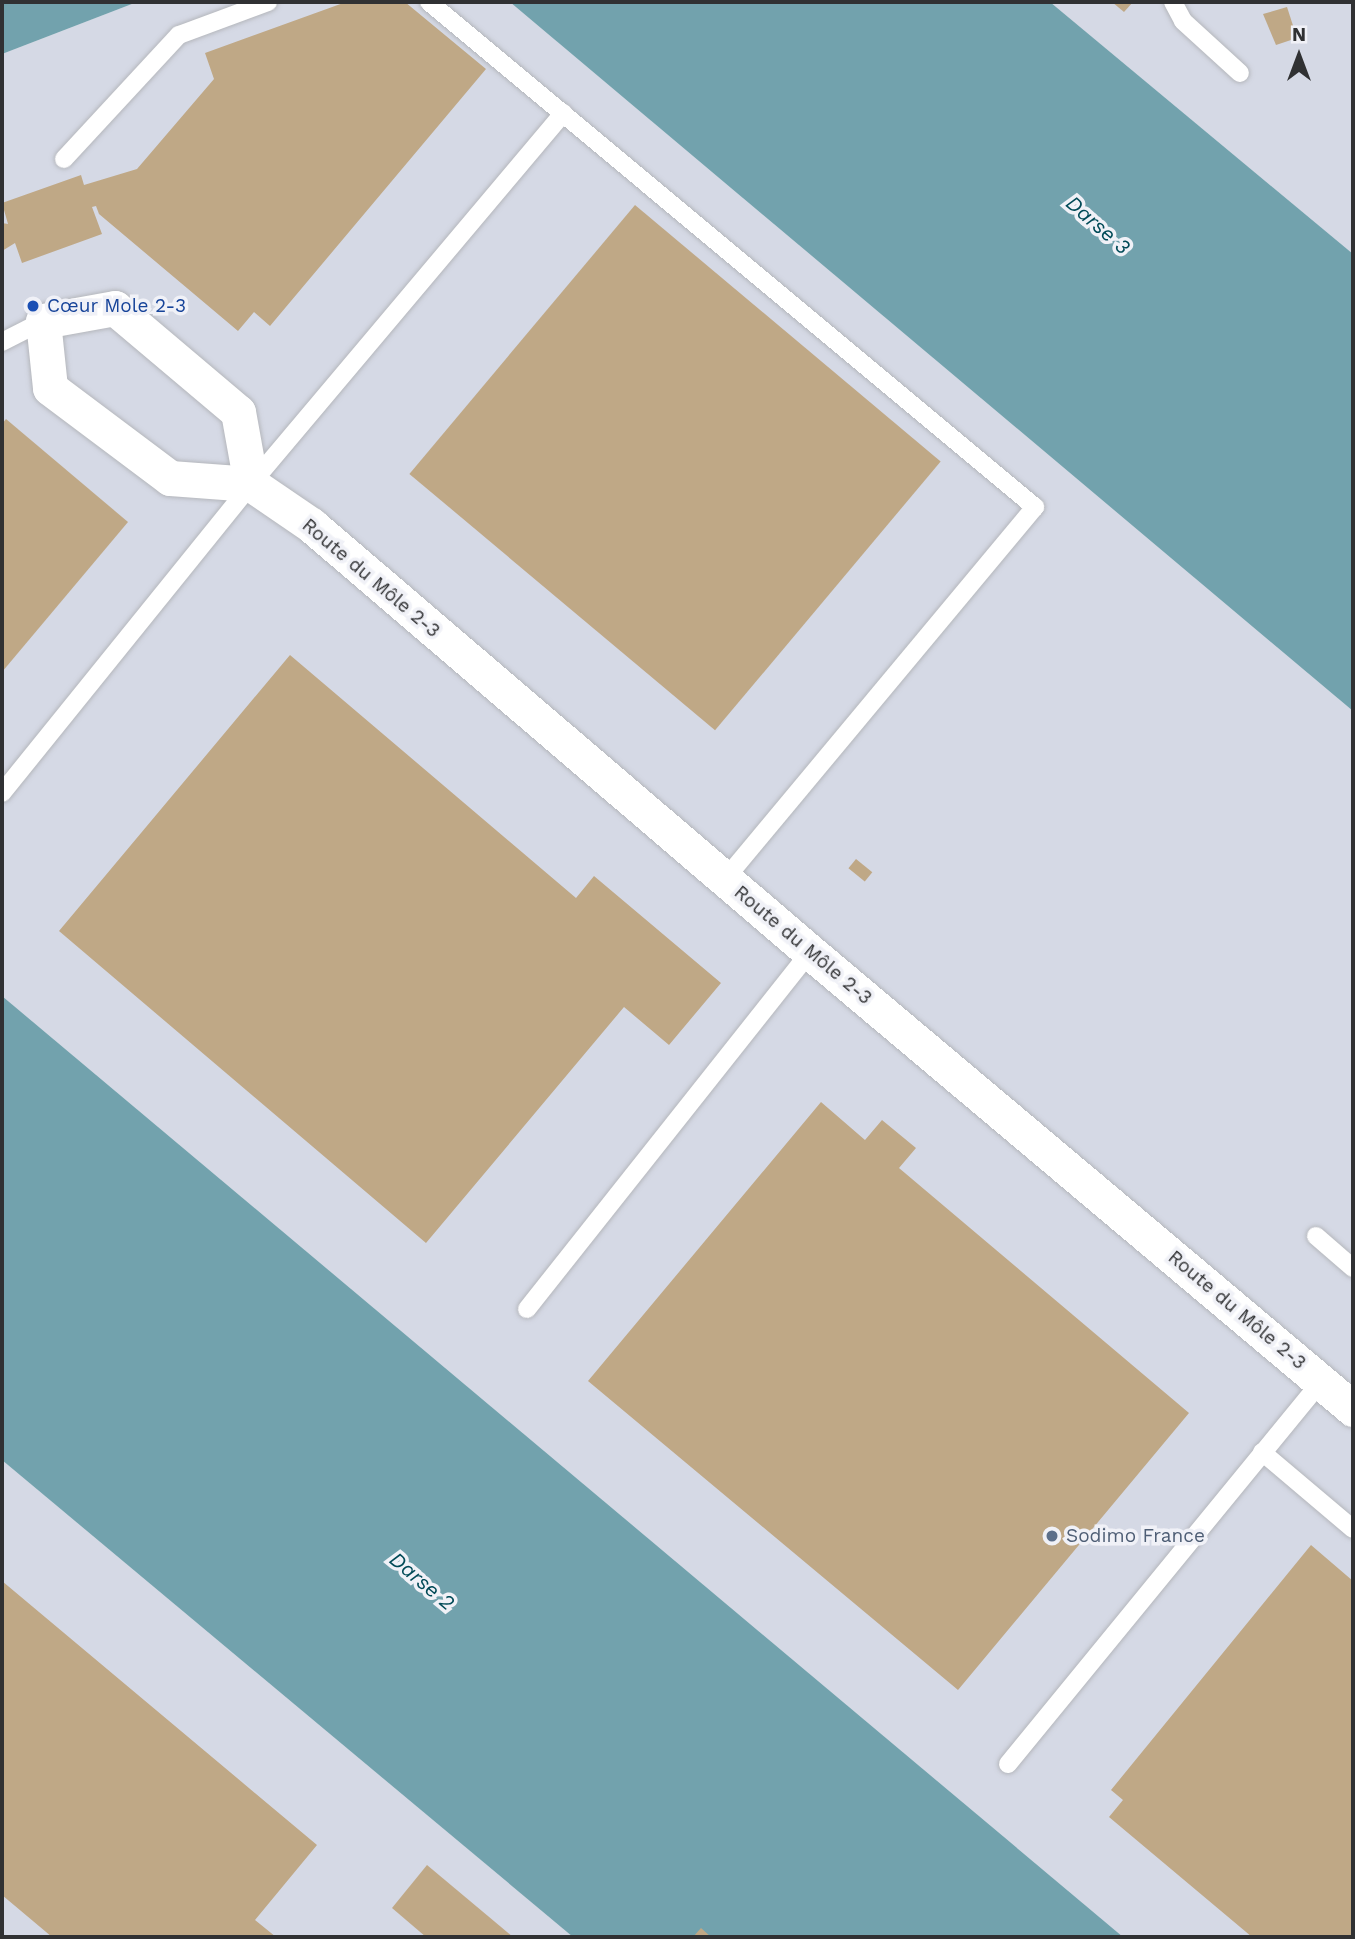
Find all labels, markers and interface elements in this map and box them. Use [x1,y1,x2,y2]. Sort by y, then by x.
north arrow [1264,21,1334,91]
text: N [1292,23,1306,46]
water label: Darse 3 [1061,190,1135,260]
place label: Cœur Mole 2-3 [47,295,187,317]
marker: Cœur Mole 2-3 [25,298,41,314]
street label: Route du Môle 2-3 [297,514,445,642]
street label: Route du Môle 2-3 [729,881,877,1009]
street label: Route du Môle 2-3 [1163,1246,1311,1374]
place label: Sodimo France [1066,1525,1205,1547]
marker: Sodimo France [1044,1528,1060,1544]
water label: Darse 2 [384,1547,460,1615]

